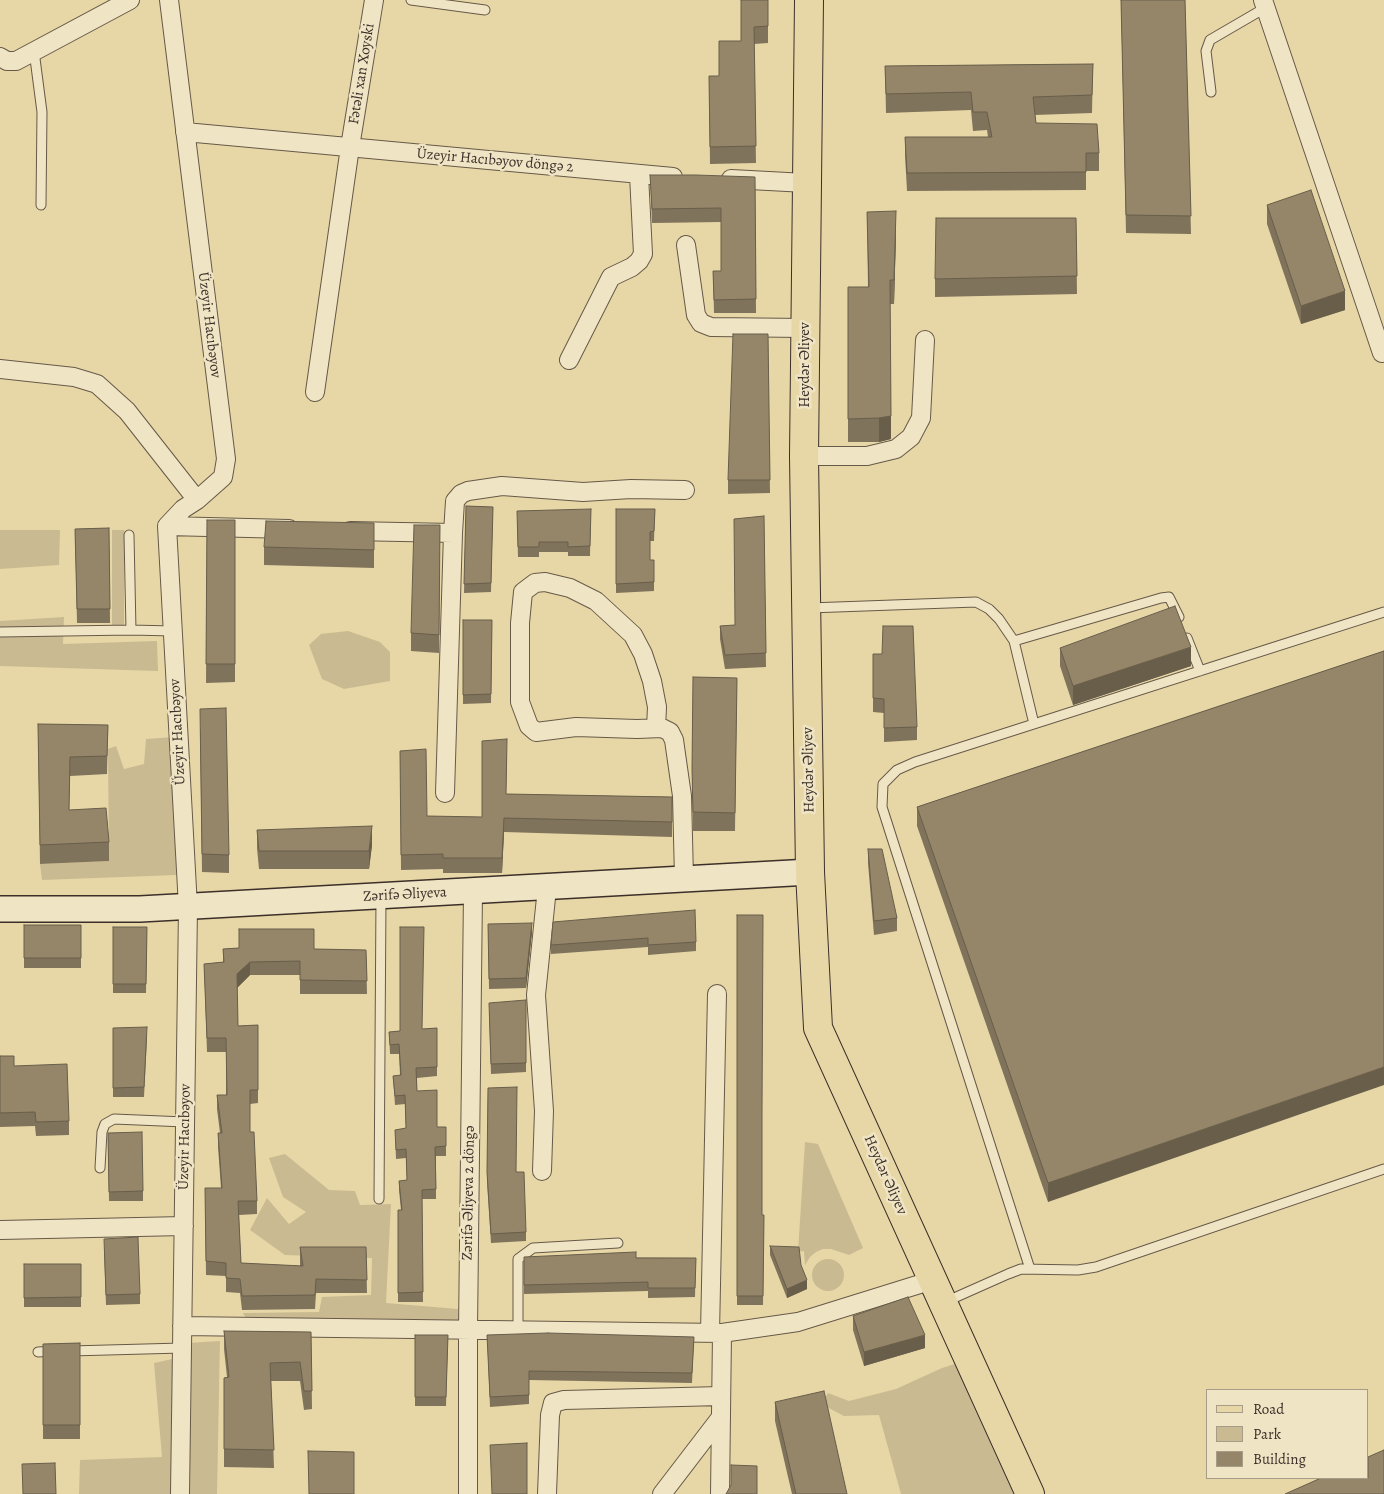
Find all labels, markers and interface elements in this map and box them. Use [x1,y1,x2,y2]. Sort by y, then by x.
street label: Fətəli xan Xoyski [345,22,379,126]
street label: Üzeyir Hacıbəyov döngə 2 [416,145,574,177]
street label: Üzeyir Hacıbəyov [194,271,224,379]
street label: Heydər Əliyev [796,322,814,408]
street label: Üzeyir Hacıbəyov [166,678,190,786]
street label: Heydər Əliyev [799,727,819,813]
street label: Zərifə Əliyeva [363,884,447,906]
street label: Üzeyir Hacıbəyov [175,1084,195,1190]
street label: Zərifə Əliyeva 2 döngə [459,1125,479,1261]
street label: Heydər Əliyev [859,1132,911,1218]
legend [1206,1389,1369,1479]
text: Road [1253,1399,1284,1419]
text: Park [1253,1424,1281,1444]
text: Building [1253,1449,1306,1469]

